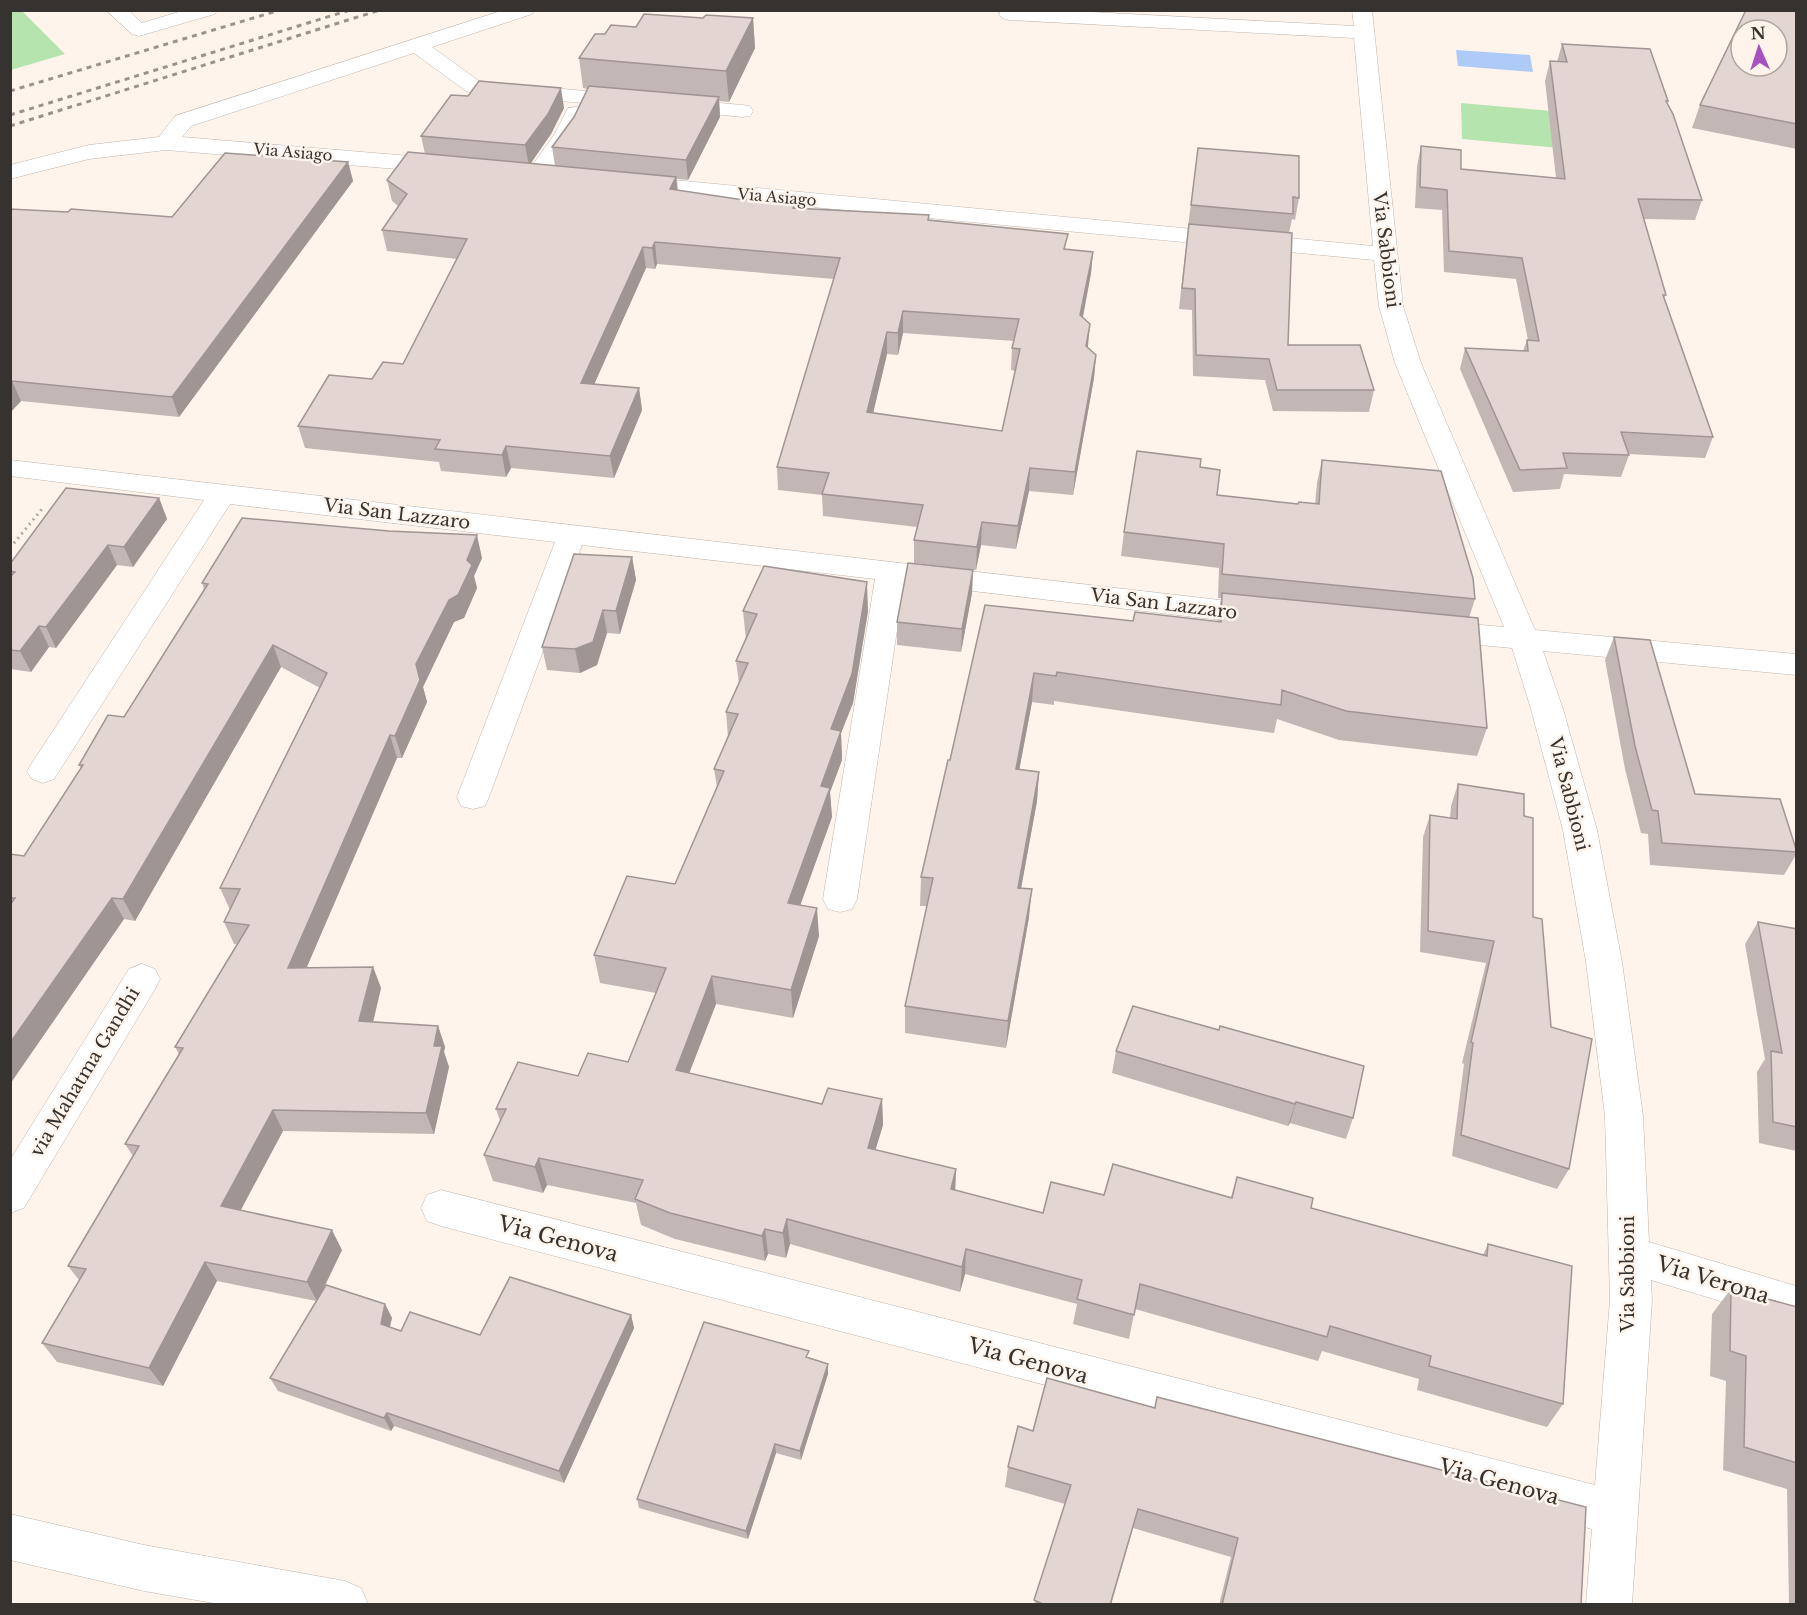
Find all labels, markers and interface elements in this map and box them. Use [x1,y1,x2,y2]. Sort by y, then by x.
north arrow [1729,18,1789,78]
text: N [1750,23,1766,43]
street label: Via Asiago [252,139,333,165]
street label: Via Asiago [736,184,817,210]
street label: Via Sabbioni [1368,190,1404,309]
street label: Via San Lazzaro [322,494,472,534]
street label: Via San Lazzaro [1089,584,1239,624]
street label: Via Sabbioni [1544,734,1594,853]
street label: via Mahatma Gandhi [26,983,144,1161]
street label: Via Genova [494,1210,621,1268]
street label: Via Sabbioni [1617,1216,1639,1333]
street label: Via Verona [1653,1250,1773,1310]
street label: Via Genova [964,1332,1091,1390]
street label: Via Genova [1435,1453,1562,1511]

